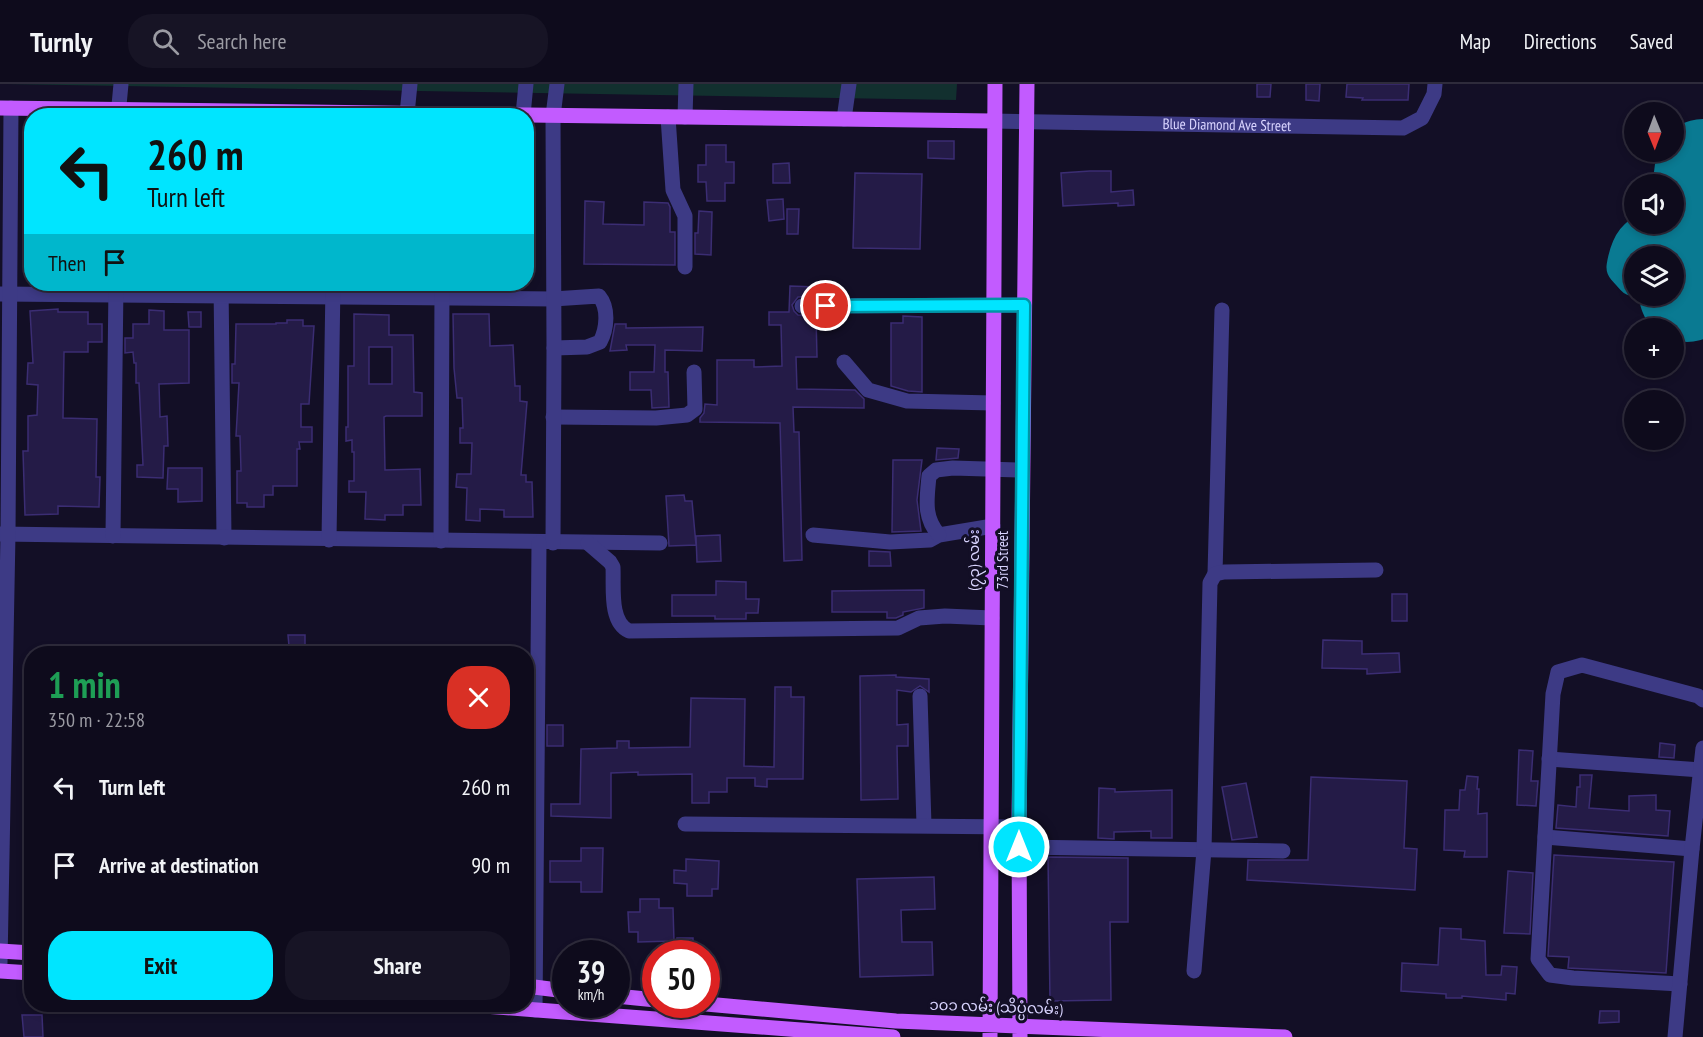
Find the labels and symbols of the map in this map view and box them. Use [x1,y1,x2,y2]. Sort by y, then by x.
north arrow [1624,102,1684,162]
street label: Blue Diamond Ave Street [1162,114,1292,135]
pin [800,280,851,331]
street label: (၇၃) လမ်း [964,529,986,591]
street label: 73rd Street [993,531,1012,589]
position arrow [987,815,1051,879]
speed limit sign: 50 [642,940,720,1018]
street label: ၁၀၁ လမ်း (သိပ္ပံလမ်း) [929,995,1063,1022]

